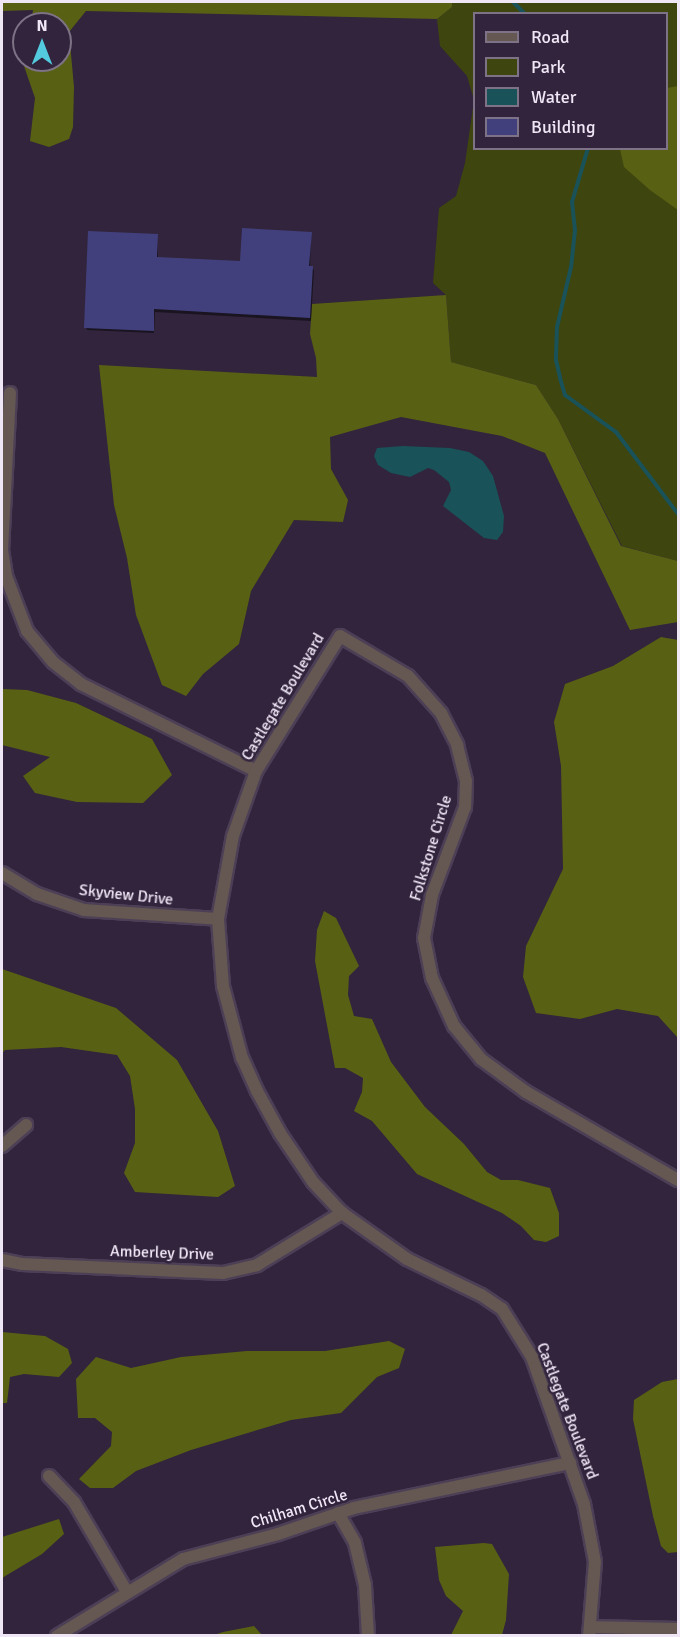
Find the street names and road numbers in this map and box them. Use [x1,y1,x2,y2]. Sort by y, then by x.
street label: Castlegate Boulevard [237,630,329,764]
street label: Folkstone Circle [406,793,456,903]
street label: Skyview Drive [78,881,174,909]
street label: Amberley Drive [110,1242,214,1264]
street label: Castlegate Boulevard [532,1340,602,1482]
street label: Chilham Circle [248,1485,350,1533]

